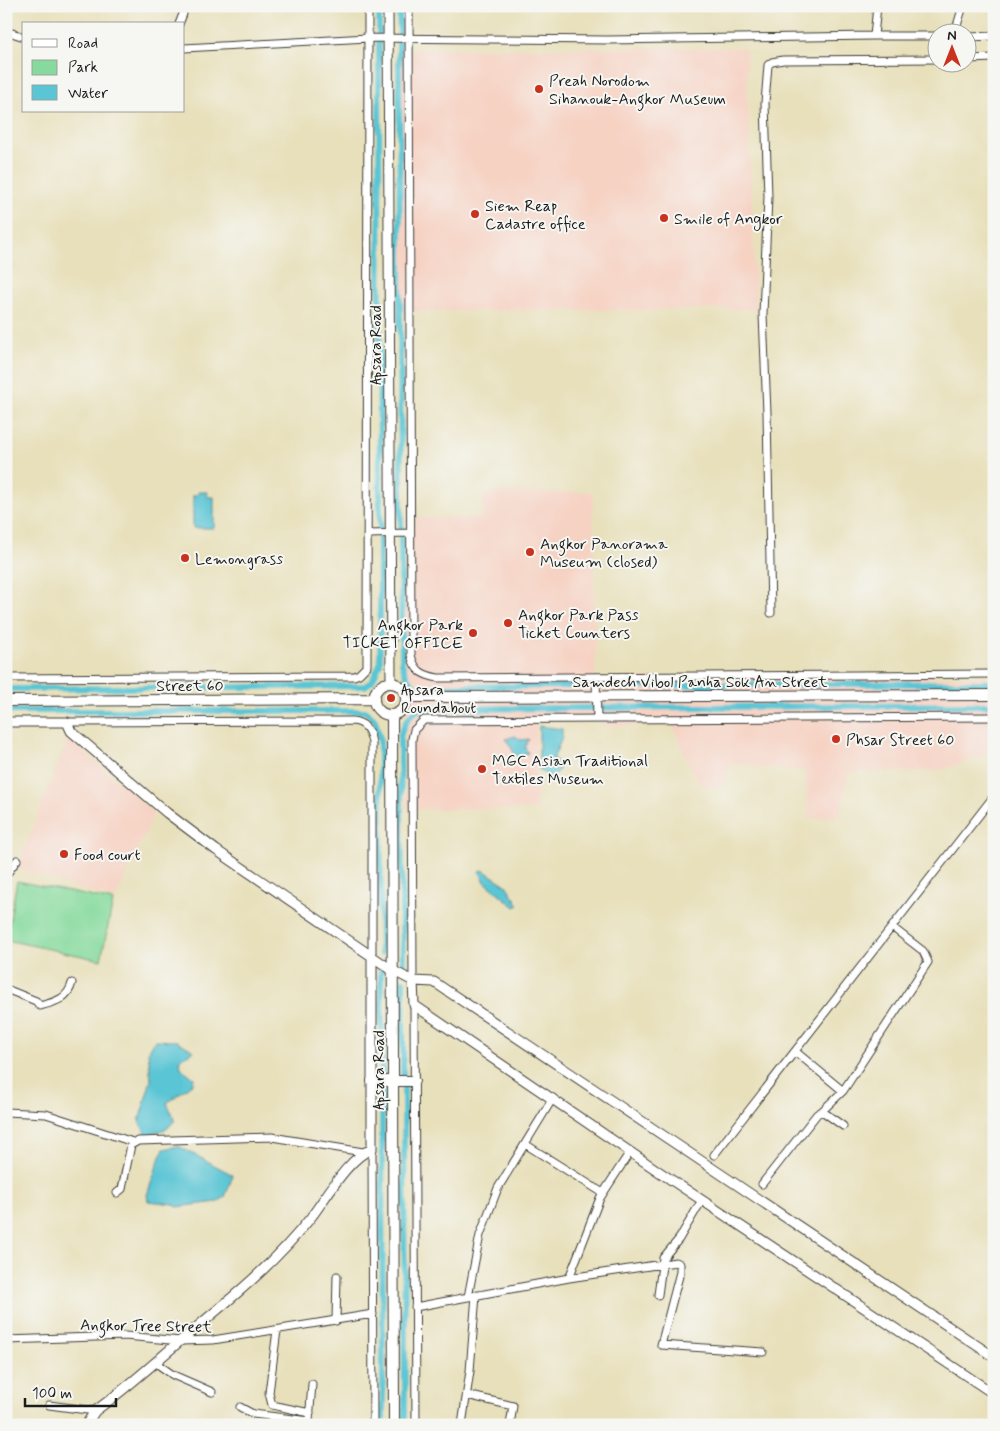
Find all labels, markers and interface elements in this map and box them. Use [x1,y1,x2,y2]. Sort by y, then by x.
legend [22,22,185,112]
north arrow [928,22,978,72]
text: N [947,27,957,45]
text: Road [68,34,98,54]
text: Park [68,58,98,78]
place label: Preah Norodom Sihanouk-Angkor Museum [549,71,726,111]
marker: Preah Norodom Sihanouk-Angkor Museum [533,83,545,95]
text: Water [68,84,108,104]
place label: Siem Reap Cadastre office [485,196,586,235]
marker: Siem Reap Cadastre office [469,208,481,220]
place label: Smile of Angkor [674,209,783,231]
marker: Smile of Angkor [658,212,670,224]
street label: Apsara Road [366,305,388,385]
place label: Angkor Panorama Museum (closed) [540,534,668,573]
marker: Angkor Panorama Museum (closed) [524,546,536,558]
place label: Lemongrass [195,549,283,570]
marker: Lemongrass [179,552,191,564]
place label: Angkor Park Pass Ticket Counters [518,605,639,644]
place label: Angkor Park TICKET OFFICE [343,615,463,654]
marker: Angkor Park Pass Ticket Counters [502,617,514,629]
marker: Angkor Park TICKET OFFICE [467,627,479,639]
street label: Samdech Vibol Panha Sok An Street [572,672,828,693]
street label: Street 60 [156,676,224,697]
place label: Apsara Roundabout [401,680,476,719]
marker: Apsara Roundabout [385,692,397,704]
place label: Phsar Street 60 [846,730,954,751]
marker: Phsar Street 60 [830,733,842,745]
place label: MGC Asian Traditional Textiles Museum [492,751,648,790]
marker: MGC Asian Traditional Textiles Museum [476,763,488,775]
place label: Food court [74,845,141,866]
marker: Food court [58,848,70,860]
street label: Apsara Road [369,1030,391,1110]
street label: Angkor Tree Street [80,1315,213,1339]
scale bar [25,1376,116,1408]
text: 100 m [32,1384,72,1404]

